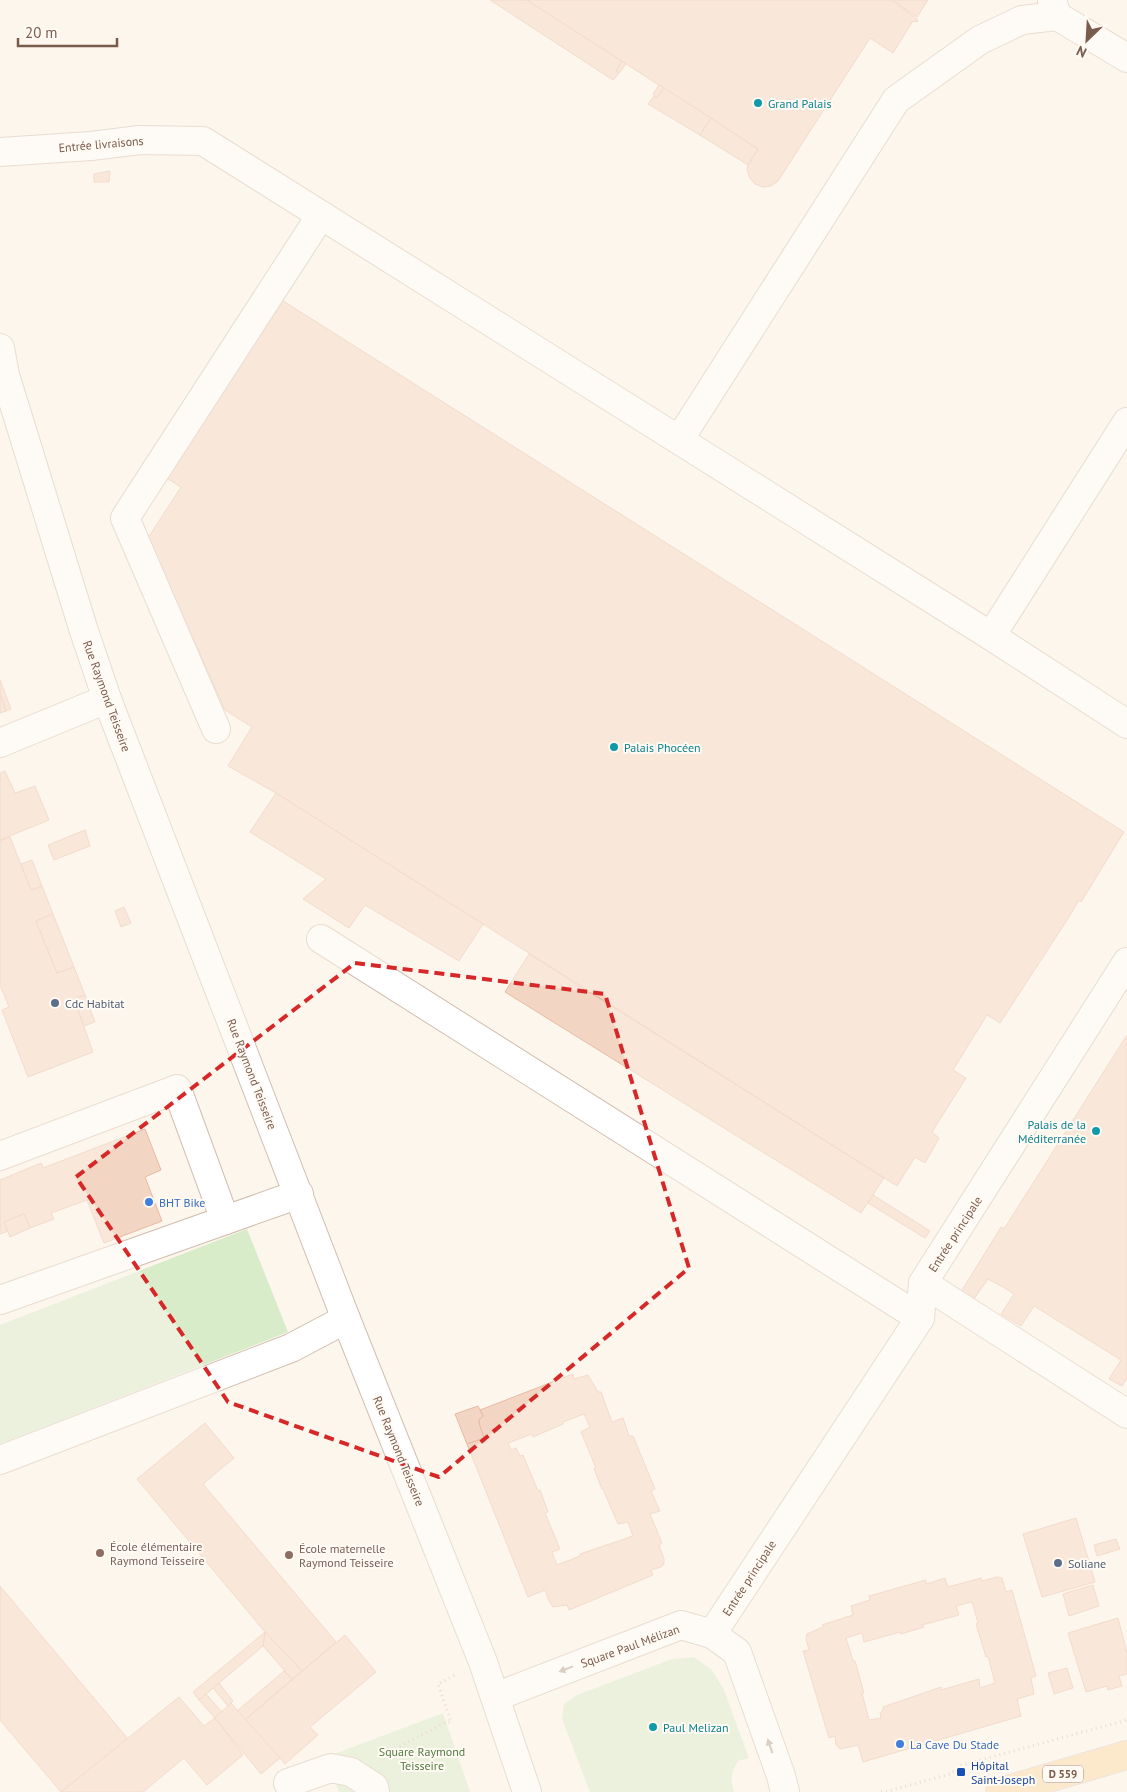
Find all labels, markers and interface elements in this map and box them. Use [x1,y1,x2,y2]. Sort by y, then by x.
scale bar [18,15,116,47]
north arrow [1062,15,1112,65]
text: 20 m [25,23,58,42]
text: N [1074,42,1089,62]
place label: Grand Palais [768,96,832,111]
marker: Grand Palais [752,97,764,109]
street label: Entrée livraisons [58,133,144,155]
street label: Rue Raymond Teisseire [80,638,134,754]
place label: Palais Phocéen [624,740,701,755]
marker: Palais Phocéen [608,741,620,753]
place label: Cdc Habitat [65,996,124,1011]
marker: Cdc Habitat [49,997,61,1009]
street label: Rue Raymond Teisseire [224,1017,280,1131]
place label: Palais de la Méditerranée [1018,1117,1086,1146]
marker: Palais de la Méditerranée [1090,1125,1102,1137]
street label: Entrée principale [925,1193,985,1275]
place label: BHT Bike [159,1195,205,1210]
marker: BHT Bike [143,1196,155,1208]
street label: Rue Raymond Teisseire [370,1394,428,1508]
street label: Entrée principale [719,1537,779,1619]
place label: École élémentaire Raymond Teisseire [110,1539,205,1568]
place label: École maternelle Raymond Teisseire [299,1541,394,1570]
marker: École élémentaire Raymond Teisseire [94,1547,106,1559]
marker: École maternelle Raymond Teisseire [283,1549,295,1561]
place label: Soliane [1068,1556,1106,1571]
marker: Soliane [1052,1557,1064,1569]
street label: Square Paul Mélizan [578,1621,682,1671]
one-way arrow [559,1666,574,1673]
place label: Paul Melizan [663,1720,729,1735]
marker: Paul Melizan [647,1721,659,1733]
place label: La Cave Du Stade [910,1737,999,1752]
one-way arrow [766,1738,773,1753]
marker: La Cave Du Stade [894,1738,906,1750]
park label: Square Raymond Teisseire [379,1744,465,1773]
place label: Hôpital Saint-Joseph [971,1758,1035,1787]
marker: Hôpital Saint-Joseph [955,1766,967,1778]
road number: D 559 [1043,1766,1083,1782]

